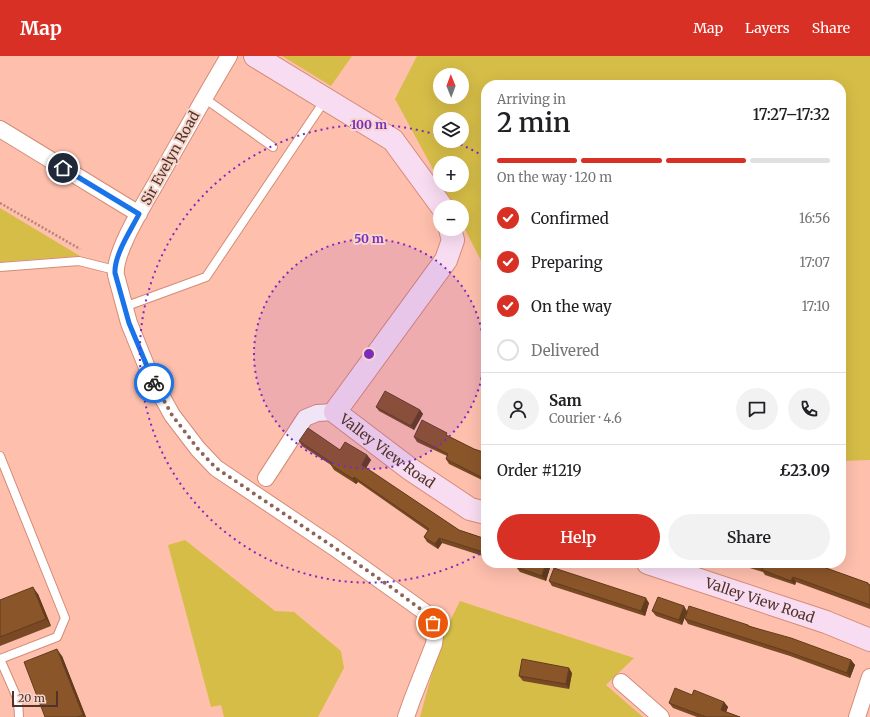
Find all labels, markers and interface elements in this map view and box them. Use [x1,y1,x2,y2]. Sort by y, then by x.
text: Map [20,16,62,40]
text: Map [693,19,723,37]
text: Layers [745,19,790,37]
text: Share [812,19,850,37]
north arrow [433,68,469,104]
map controls [433,68,469,236]
text: Arriving in [497,91,566,108]
text: 17:27–17:32 [753,105,830,124]
text: 2 min [497,106,570,139]
street label: Sir Evelyn Road [137,107,204,208]
button: layers [433,112,469,148]
text: 100 m [351,117,387,132]
pin [46,151,80,185]
button: + [433,156,469,192]
icon: home [52,157,74,179]
text: On the way · 120 m [497,169,612,186]
button: − [433,200,469,236]
icon: check [497,207,519,229]
text: Confirmed [531,209,609,228]
text: 16:56 [799,210,830,227]
text: 50 m [354,231,384,246]
icon: check [497,251,519,273]
text: Preparing [531,253,603,272]
text: 17:07 [800,254,830,271]
icon: check [497,295,519,317]
text: On the way [531,297,612,316]
text: 17:10 [802,298,830,315]
text: Delivered [531,341,599,360]
centre of rings [362,347,376,361]
courier [134,363,174,403]
icon: bike [143,372,165,394]
button: person [497,388,539,430]
button: chat [736,388,778,430]
button: phone [788,388,830,430]
text: Sam [549,391,582,410]
street label: Valley View Road [335,409,439,492]
text: Courier · 4.6 [549,410,622,427]
text: Order #1219 [497,461,581,480]
text: £23.09 [779,461,830,480]
button: Help [497,514,660,560]
button: Share [668,514,830,560]
street label: Valley View Road [702,573,818,627]
pin [416,606,450,640]
icon: bag [422,612,444,634]
scale bar [12,689,58,708]
text: 20 m [18,691,45,705]

